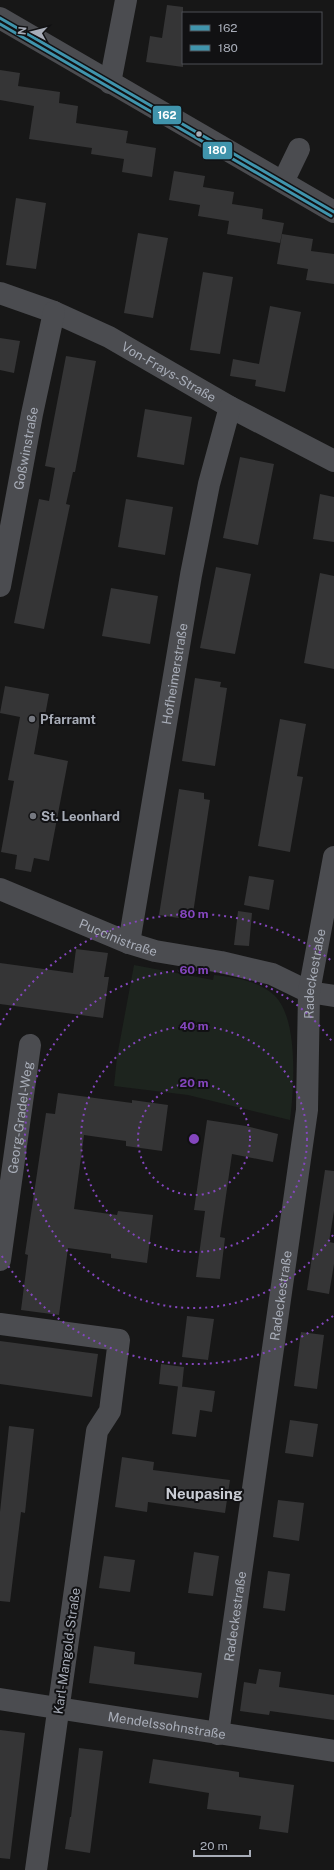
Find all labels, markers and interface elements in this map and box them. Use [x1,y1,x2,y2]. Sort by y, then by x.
north arrow [12,12,52,52]
legend [182,12,322,64]
text: 162 [218,21,238,35]
text: N [16,26,29,36]
text: 180 [218,41,238,55]
line badge: 162 [152,105,182,125]
text: 162 [158,109,176,121]
unlabelled marker [194,129,204,139]
line badge: 180 [202,141,233,160]
text: 180 [207,144,227,156]
street label: Von-Frays-Straße [119,339,219,405]
street label: Goßwinstraße [11,406,41,491]
street label: Hofheimerstraße [158,622,190,726]
place label: Pfarramt [40,712,96,727]
marker: Pfarramt [27,714,37,724]
place label: St. Leonhard [41,809,120,824]
marker: St. Leonhard [28,811,38,821]
text: 80 m [179,907,209,921]
street label: Puccinistraße [77,916,159,959]
street label: Radeckestraße [301,928,328,1019]
text: 60 m [179,963,209,977]
text: 40 m [179,1019,209,1033]
street label: Georg-Gradel-Weg [5,1060,35,1174]
text: 20 m [180,1076,209,1090]
centre of rings [187,1132,201,1146]
street label: Radeckestraße [267,1249,294,1342]
district label: Neupasing [166,1485,243,1502]
street label: Radeckestraße [221,1570,249,1662]
street label: Karl-Mangold-Straße [51,1587,83,1715]
street label: Mendelssohnstraße [107,1708,227,1742]
scale bar [194,1832,250,1858]
text: 20 m [200,1839,228,1853]

